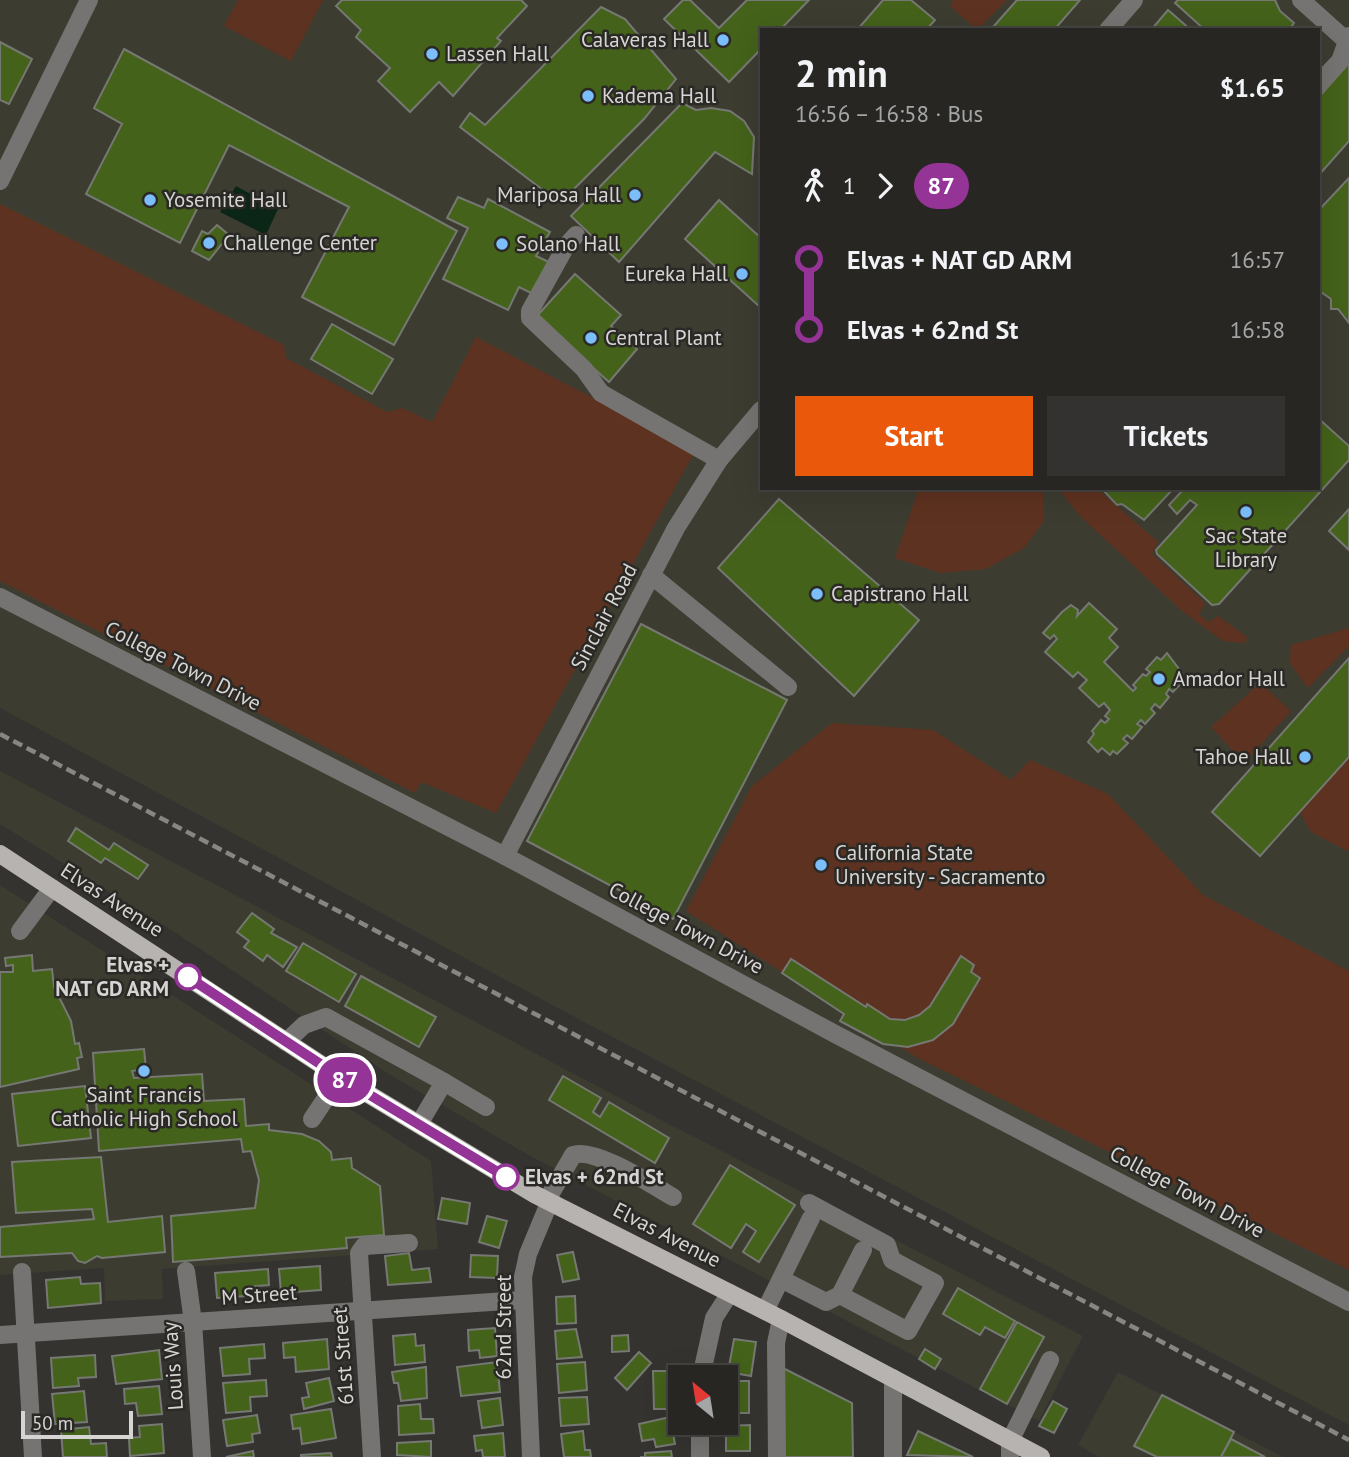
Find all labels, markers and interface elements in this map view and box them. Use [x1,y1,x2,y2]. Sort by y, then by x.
place label: Calaveras Hall [581,26,709,53]
marker: Calaveras Hall [715,32,731,48]
place label: Lassen Hall [446,40,549,67]
marker: Lassen Hall [424,46,440,62]
text: 2 min [795,48,888,97]
text: $1.65 [1220,71,1285,104]
place label: Kadema Hall [602,82,716,109]
marker: Kadema Hall [580,88,596,104]
text: 16:56 – 16:58 · Bus [795,99,983,128]
icon: walk [795,167,833,205]
icon: forward [866,167,904,205]
text: 87 [928,170,955,201]
text: 1 [843,171,856,200]
place label: Mariposa Hall [497,181,621,208]
place label: Yosemite Hall [164,186,287,213]
marker: Mariposa Hall [627,187,643,203]
marker: Yosemite Hall [142,192,158,208]
place label: Challenge Center [223,229,377,256]
place label: Solano Hall [516,230,620,257]
marker: Challenge Center [201,235,217,251]
marker: Solano Hall [494,236,510,252]
text: Elvas + NAT GD ARM [847,243,1072,276]
text: 16:57 [1230,245,1285,274]
place label: Eureka Hall [625,260,728,287]
marker: Eureka Hall [734,266,750,282]
text: Elvas + 62nd St [847,313,1018,346]
text: 16:58 [1230,315,1285,344]
place label: Central Plant [605,324,722,351]
marker: Central Plant [583,330,599,346]
button: Start [795,396,1033,476]
button: Tickets [1047,396,1285,476]
marker: Sac State Library [1238,504,1254,520]
place label: Sac State Library [1205,522,1287,573]
street label: Sinclair Road [564,559,643,675]
place label: Capistrano Hall [831,580,969,607]
marker: Capistrano Hall [809,586,825,602]
street label: College Town Drive [101,615,266,717]
place label: Amador Hall [1173,665,1285,692]
marker: Amador Hall [1151,671,1167,687]
place label: Tahoe Hall [1195,743,1291,770]
marker: Tahoe Hall [1297,749,1313,765]
place label: California State University - Sacramento [835,839,1045,890]
street label: Elvas Avenue [56,856,169,943]
marker: California State University - Sacramento [813,857,829,873]
street label: College Town Drive [604,875,768,980]
place label: Elvas + NAT GD ARM [55,951,169,1002]
marker: Elvas + NAT GD ARM [175,964,201,990]
line badge: 87 [314,1057,376,1103]
marker: Saint Francis Catholic High School [136,1063,152,1079]
text: 87 [331,1064,359,1095]
place label: Saint Francis Catholic High School [50,1081,238,1132]
street label: College Town Drive [1105,1139,1269,1244]
place label: Elvas + 62nd St [525,1163,664,1190]
marker: Elvas + 62nd St [493,1164,519,1190]
street label: Elvas Avenue [609,1196,726,1273]
street label: 62nd Street [490,1275,517,1379]
street label: M Street [220,1278,298,1311]
street label: 61st Street [326,1306,359,1406]
street label: Louis Way [156,1321,189,1411]
north arrow [668,1365,738,1435]
map controls [668,1365,738,1435]
scale bar [21,1408,133,1440]
text: 50 m [32,1411,73,1435]

